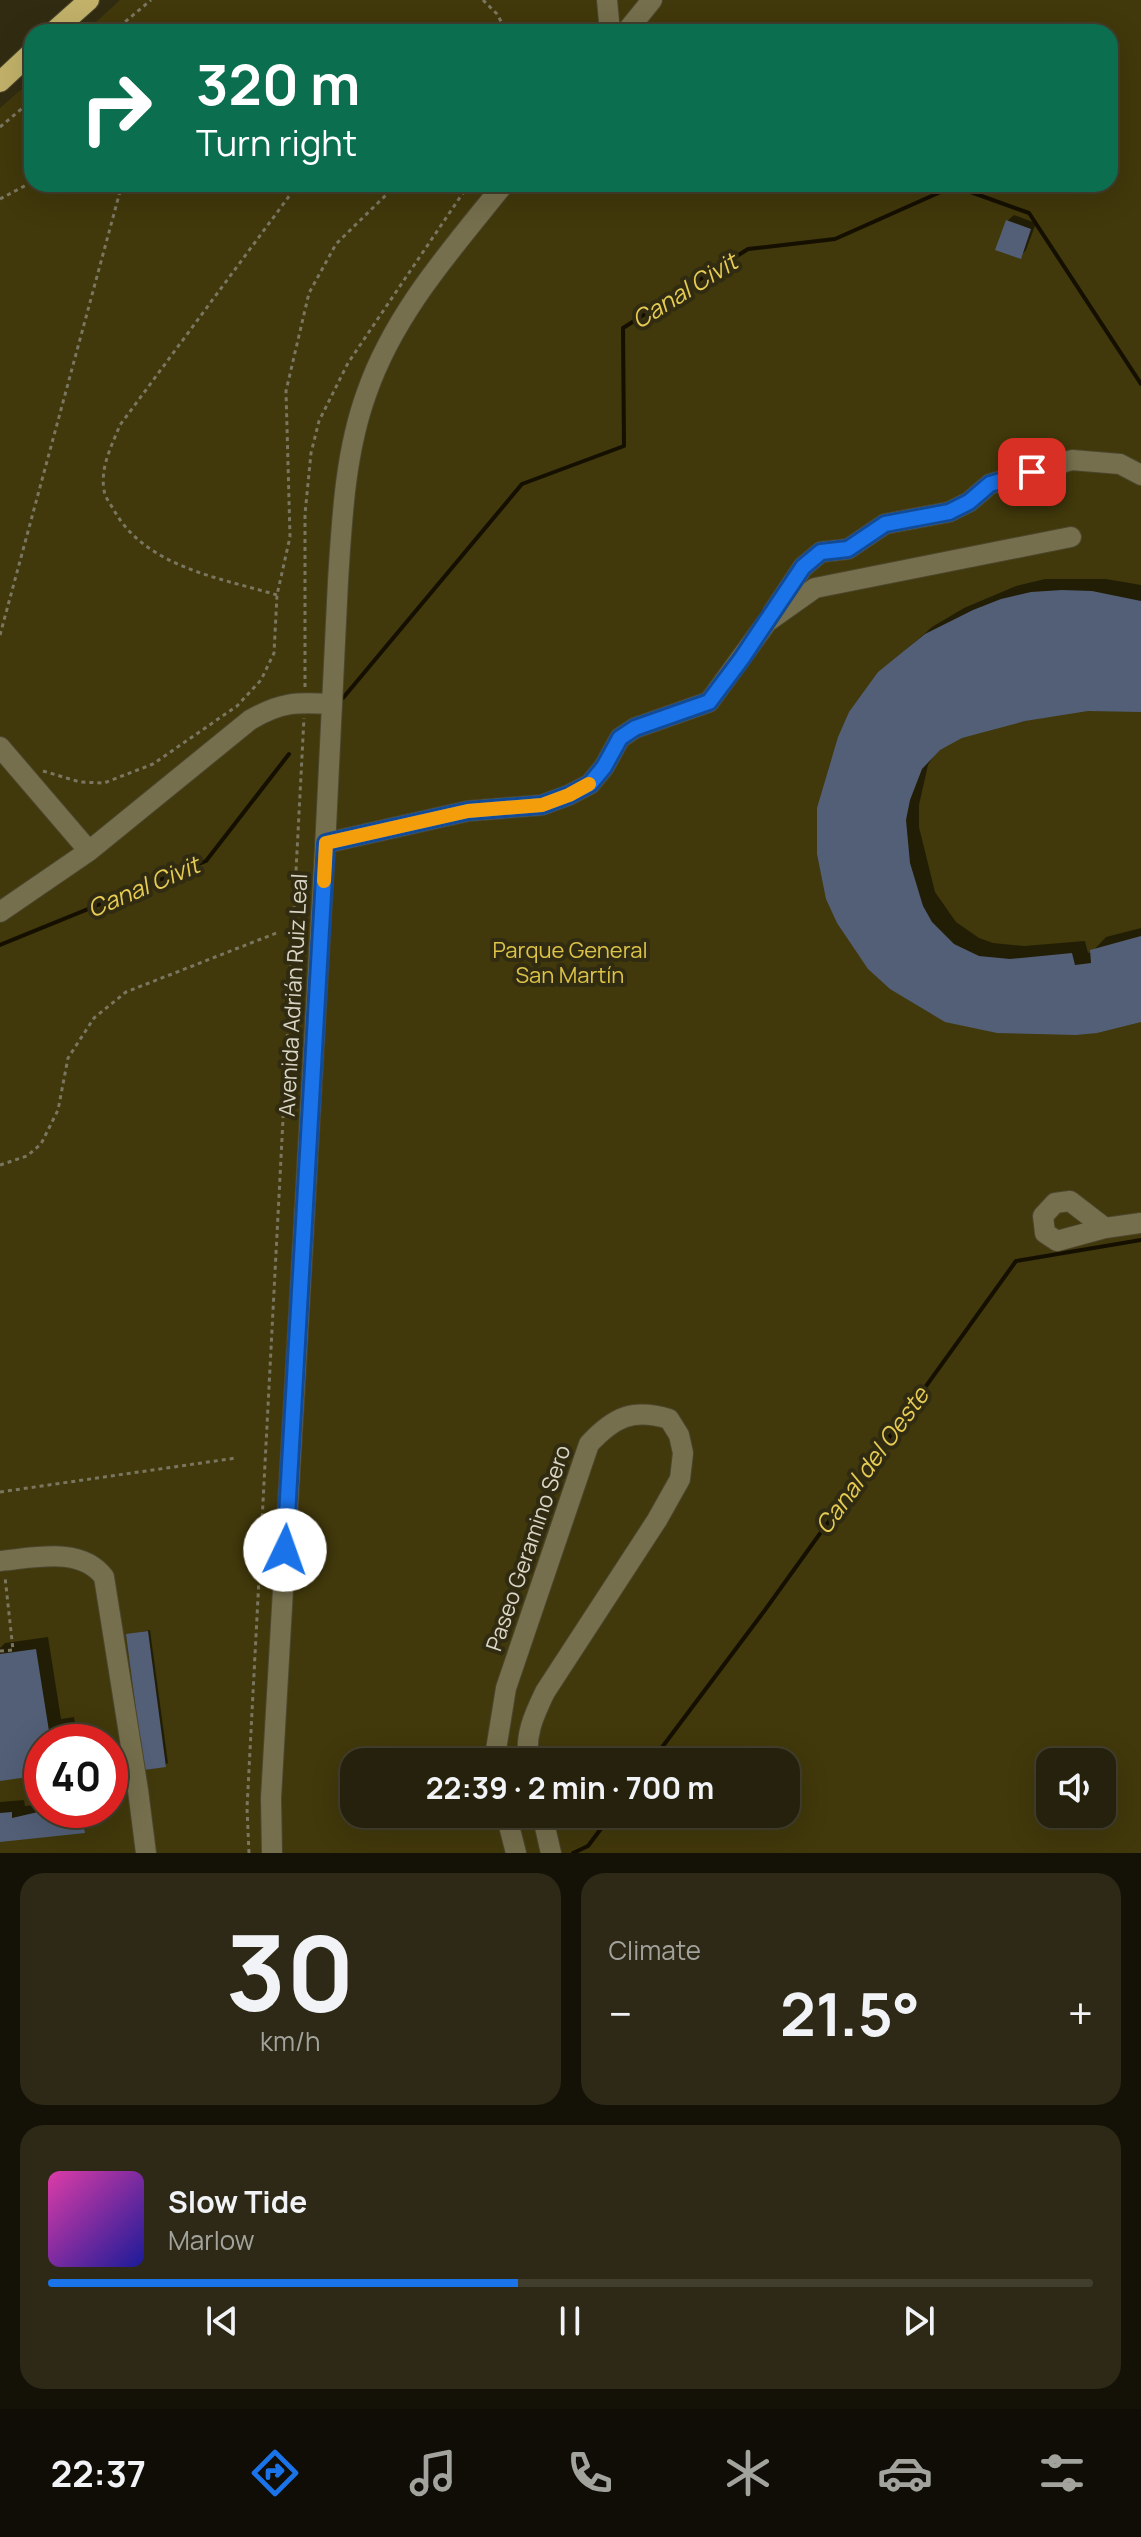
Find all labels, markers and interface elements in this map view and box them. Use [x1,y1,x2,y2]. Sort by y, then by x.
text: 320 m [196,45,360,122]
icon: right [64,56,168,160]
text: Turn right [196,118,357,167]
water label: Canal Civit [625,243,745,335]
pin [998,438,1066,506]
icon: arrive [1010,450,1054,494]
water label: Canal Civit [82,847,206,924]
street label: Avenida Adrián Ruiz Leal [272,873,314,1117]
park label: Parque General San Martín [492,935,648,990]
water label: Canal del Oeste [806,1378,937,1540]
street label: Paseo Geramino Sero [479,1441,577,1655]
position arrow [243,1508,327,1592]
speed limit sign: 40 [24,1724,128,1828]
map controls [1036,1748,1116,1828]
button: sound [1036,1748,1116,1828]
text: 22:39 · 2 min · 700 m [426,1767,714,1808]
text: 30 [226,1900,355,2042]
text: Climate [609,1932,701,1968]
text: 21.5° [780,1972,920,2054]
text: − [609,1983,632,2043]
text: + [1068,1983,1093,2043]
text: km/h [260,2023,320,2059]
text: Slow Tide [168,2181,307,2222]
text: Marlow [168,2222,255,2258]
icon: previous [200,2299,244,2343]
icon: pause [548,2299,592,2343]
icon: next [897,2299,941,2343]
icon: directions [247,2445,303,2501]
icon: music [405,2445,461,2501]
icon: phone [562,2445,618,2501]
icon: climate [720,2445,776,2501]
icon: car [877,2445,933,2501]
icon: filters [1034,2445,1090,2501]
text: 22:37 [51,2449,146,2498]

